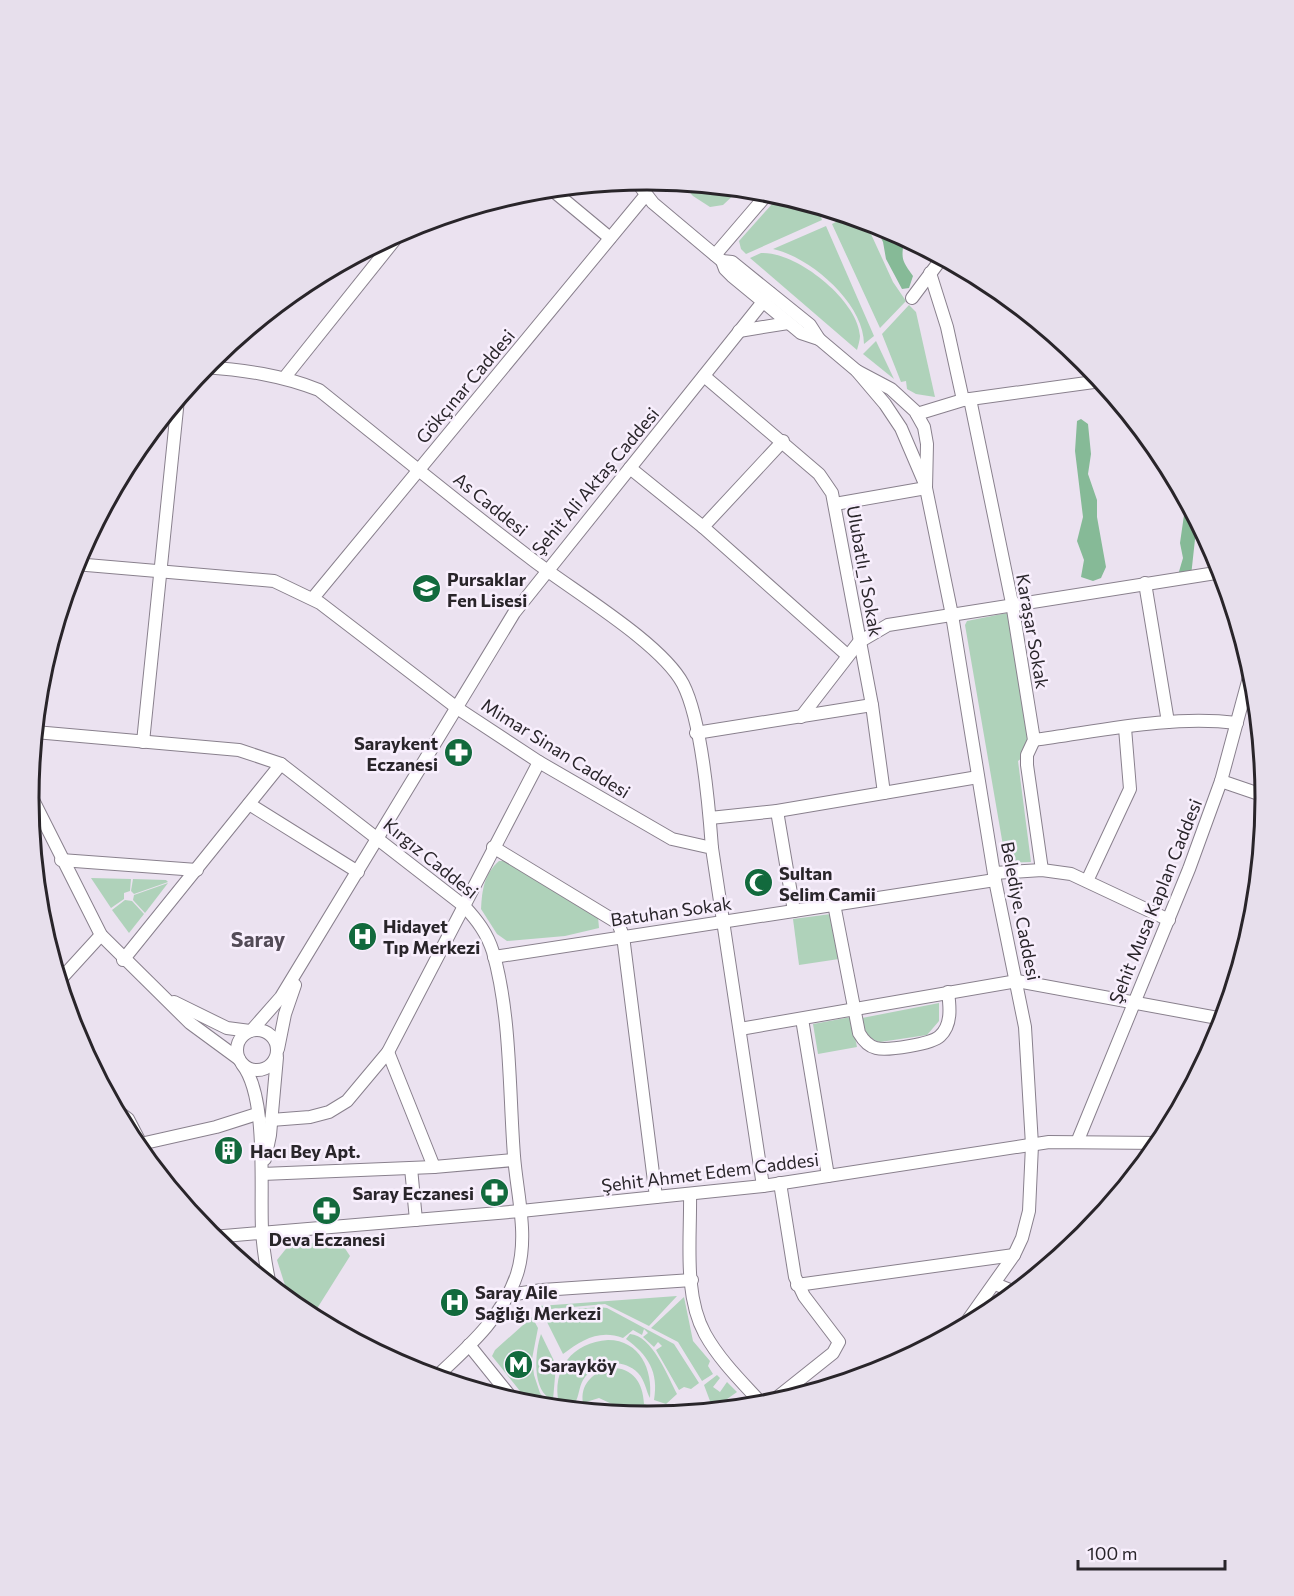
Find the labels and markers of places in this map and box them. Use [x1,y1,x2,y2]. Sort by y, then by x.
place label: Pursaklar Fen Lisesi [447,568,527,611]
school or university icon: Pursaklar Fen Lisesi [410,573,442,605]
place label: Saraykent Eczanesi [354,732,438,775]
pharmacy icon: Saraykent Eczanesi [443,737,475,769]
place label: Sultan Selim Camii [779,862,876,905]
mosque icon: Sultan Selim Camii [742,867,774,899]
place label: Hidayet Tıp Merkezi [383,915,480,958]
hospital icon: Hidayet Tıp Merkezi [346,920,378,952]
building icon: Hacı Bey Apt. [213,1135,245,1167]
place label: Hacı Bey Apt. [250,1140,361,1162]
pharmacy icon: Saray Eczanesi [479,1177,511,1209]
place label: Saray Eczanesi [352,1182,474,1204]
pharmacy icon: Deva Eczanesi [311,1194,343,1226]
place label: Deva Eczanesi [269,1228,385,1250]
place label: Saray Aile Sağlığı Merkezi [475,1281,601,1324]
hospital icon: Saray Aile Sağlığı Merkezi [438,1286,470,1318]
metro station icon: Sarayköy [503,1349,535,1381]
place label: Sarayköy [540,1354,617,1376]

